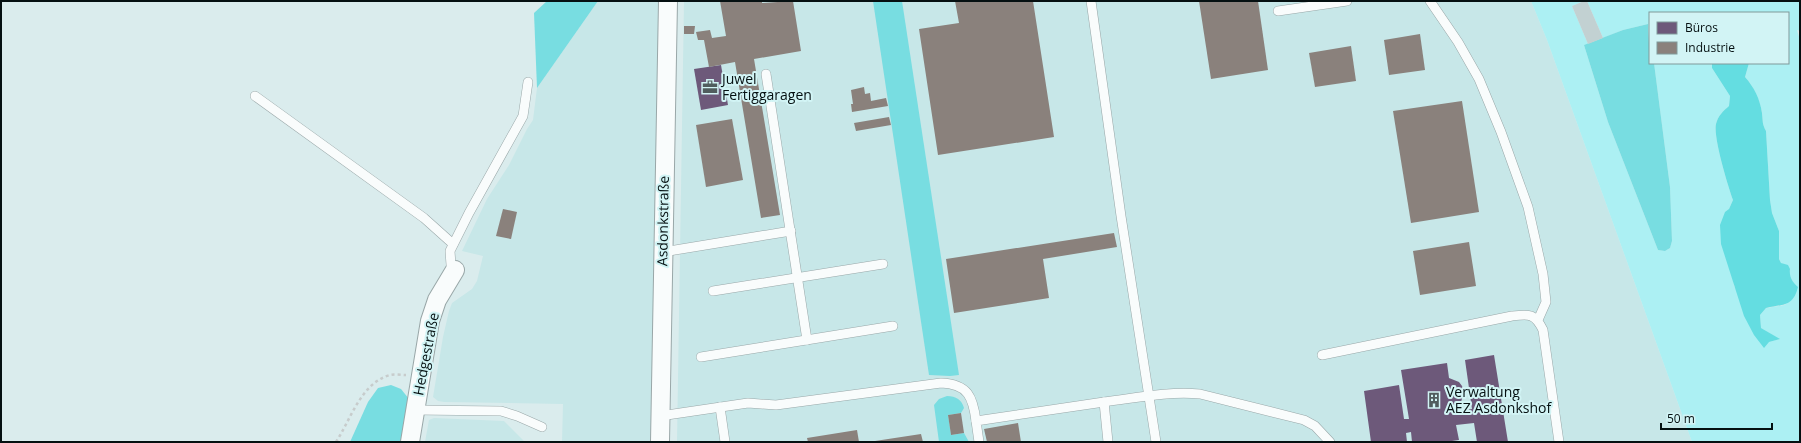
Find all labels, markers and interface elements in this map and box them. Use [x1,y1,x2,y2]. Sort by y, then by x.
legend [1649,12,1789,64]
text: Büros [1685,19,1718,36]
text: Industrie [1685,39,1735,56]
place label: Juwel Fertiggaragen [720,69,812,104]
office icon: Juwel Fertiggaragen [701,78,719,96]
street label: Asdonkstraße [652,176,673,266]
street label: Hedgestraße [408,311,443,397]
place label: Verwaltung AEZ Asdonkshof [1446,382,1552,417]
building icon: Verwaltung AEZ Asdonkshof [1425,391,1443,409]
scale bar [1661,405,1772,431]
text: 50 m [1667,410,1695,427]

